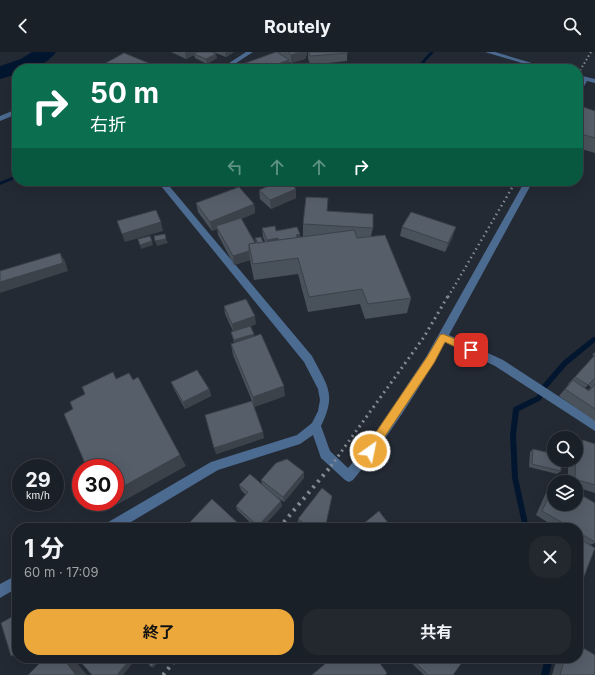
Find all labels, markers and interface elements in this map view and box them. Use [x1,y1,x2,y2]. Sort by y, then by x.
icon: back [12,15,34,37]
icon: search [561,15,583,37]
text: Routely [264,16,331,37]
text: 50 m [90,76,159,110]
icon: right [24,80,76,132]
text: 右折 [90,114,126,135]
icon: left [224,156,246,178]
icon: ahead [266,156,288,178]
icon: ahead [308,156,330,178]
icon: right [350,156,372,178]
pin [454,333,488,367]
icon: arrive [460,339,482,361]
position arrow [349,430,391,472]
map controls [547,431,583,511]
button: search [547,431,583,467]
speed limit sign: 30 [72,459,124,511]
text: 29 [25,468,51,492]
button: layers [547,475,583,511]
text: km/h [26,489,50,501]
text: 1 分 [24,534,64,563]
button: close [529,536,571,578]
text: 60 m · 17:09 [24,564,99,580]
button: 終了 [24,609,294,655]
button: 共有 [302,609,571,655]

